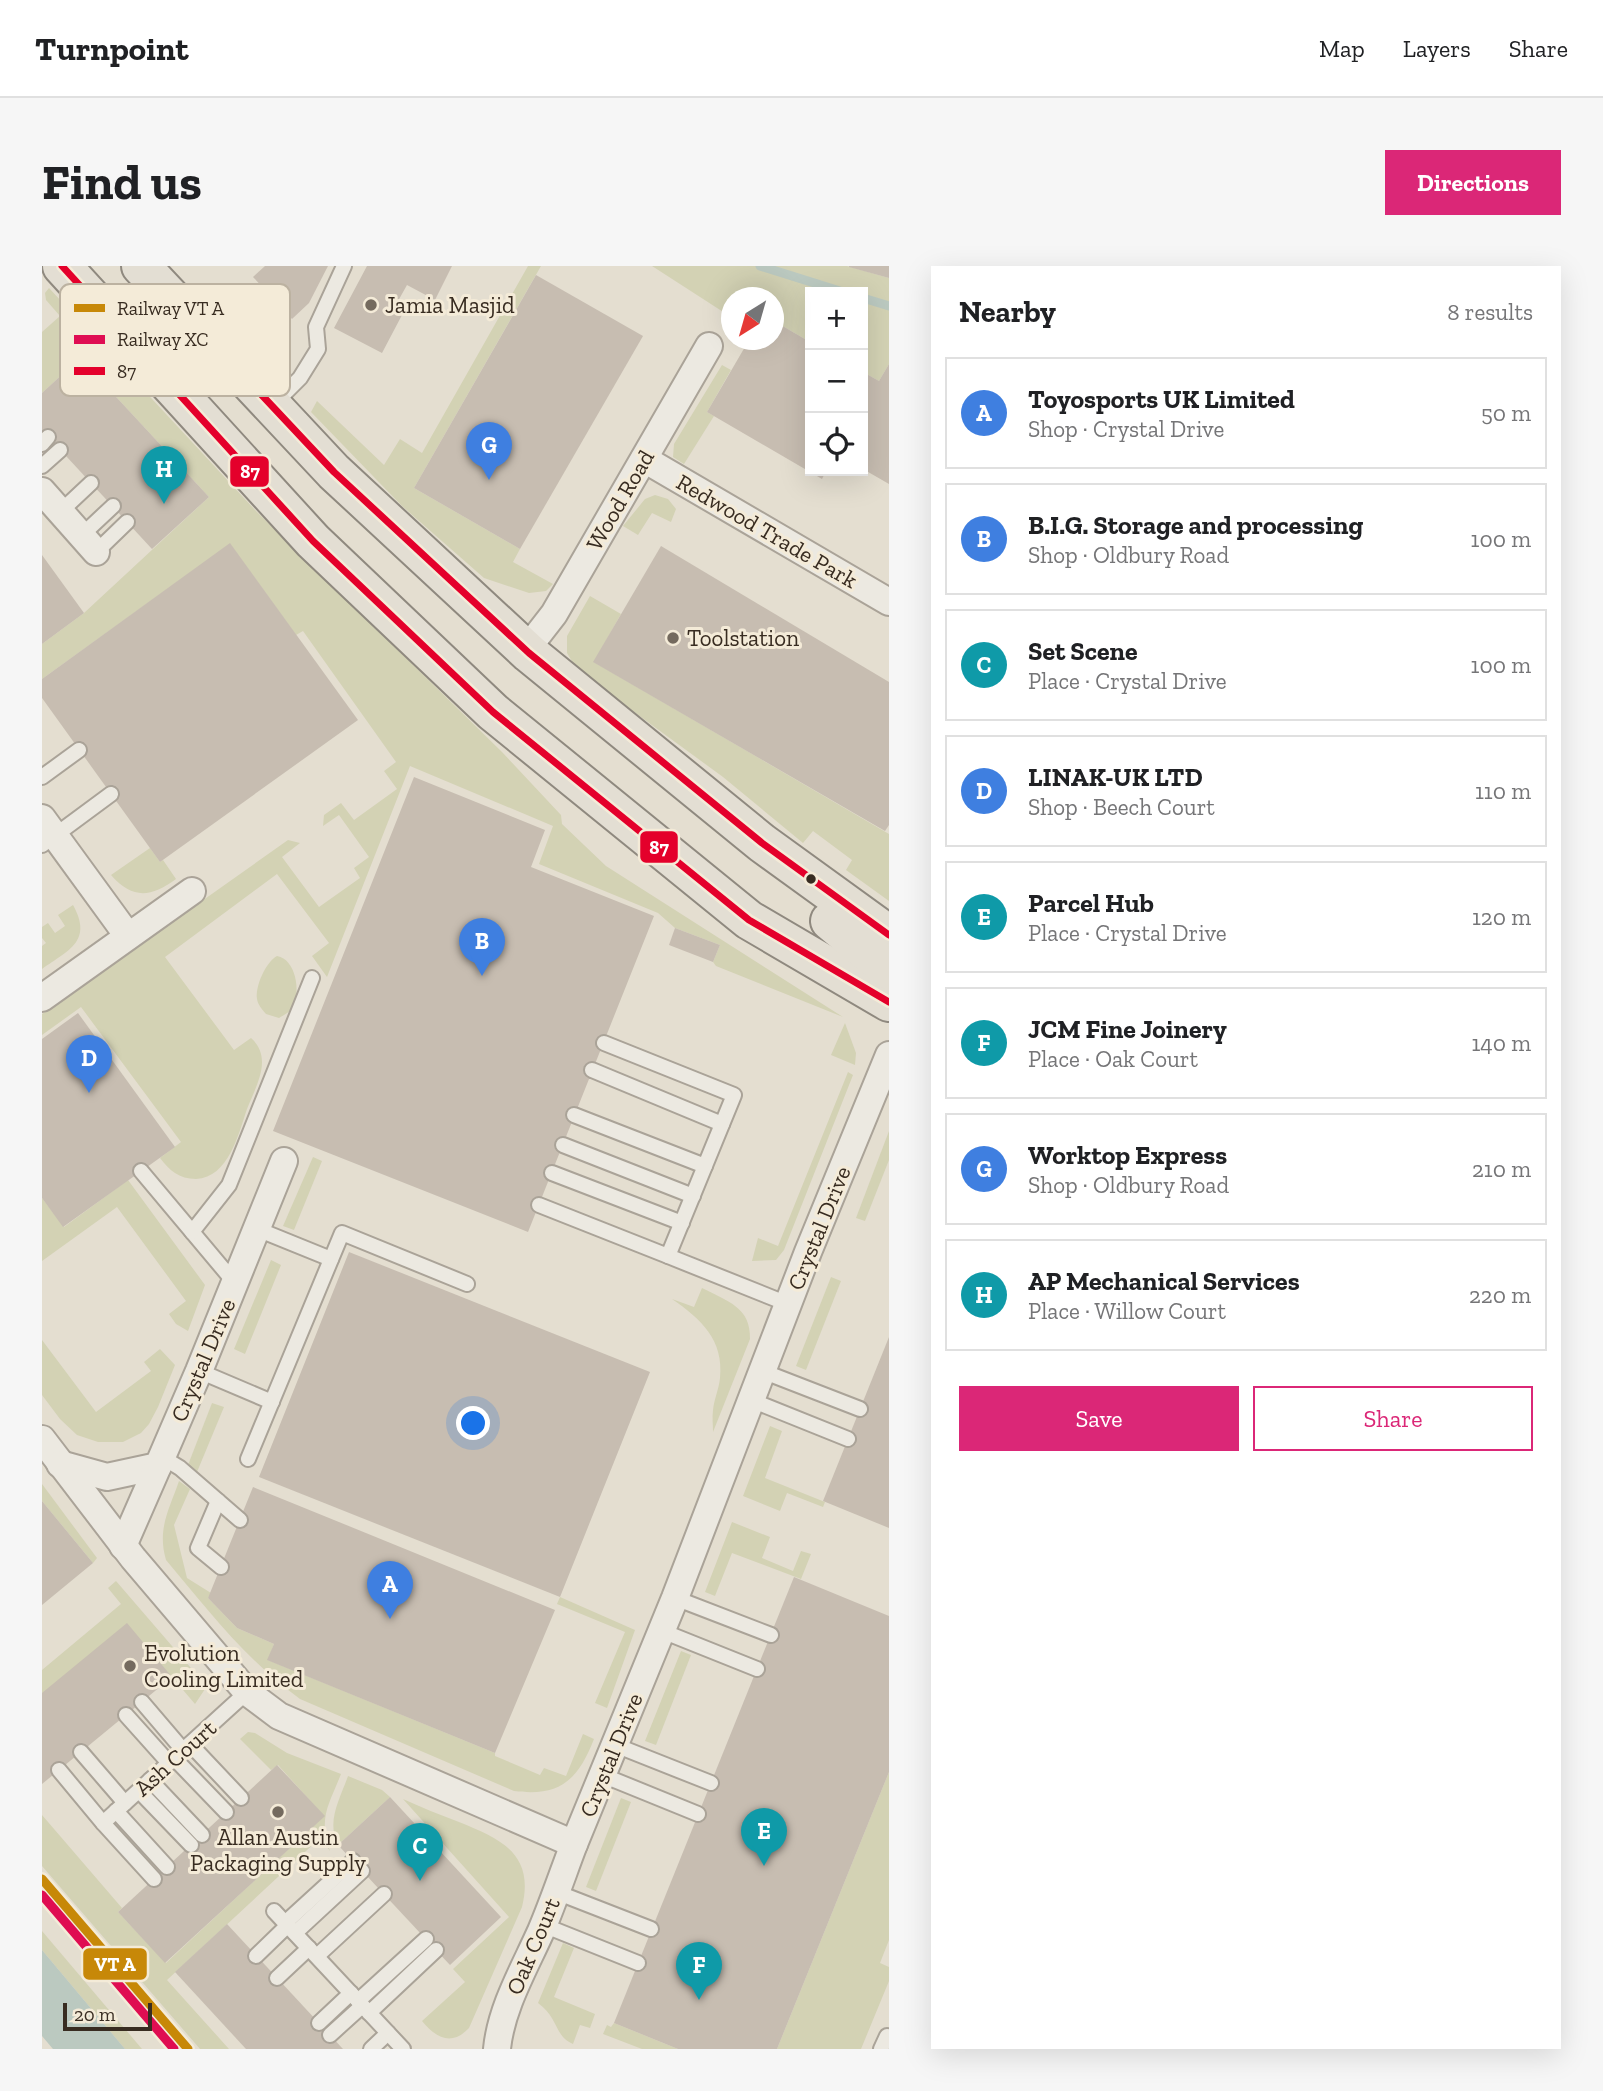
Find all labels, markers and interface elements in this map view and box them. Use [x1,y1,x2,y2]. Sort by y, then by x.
text: Turnpoint [35,29,189,68]
text: Map [1319,34,1365,63]
text: Layers [1403,34,1471,63]
text: Share [1509,34,1568,63]
button: Directions [1385,150,1561,215]
text: Find us [42,153,202,212]
legend [60,284,290,396]
north arrow [721,287,784,350]
map controls [805,287,868,476]
button: + [805,287,868,350]
place label: Jamia Masjid [385,291,515,319]
text: Nearby [959,294,1056,330]
text: Railway VT A [117,297,225,320]
marker: Jamia Masjid [363,297,379,313]
text: 8 results [1447,298,1533,326]
text: Railway XC [117,328,208,351]
button: − [805,350,868,413]
text: 87 [117,360,136,383]
text: Toyosports UK Limited [1028,383,1295,415]
text: A [976,399,992,427]
text: 50 m [1481,399,1531,427]
button: locate [805,413,868,476]
text: Shop · Crystal Drive [1028,415,1224,443]
pin: G [466,422,512,480]
street label: Wood Road [580,444,660,555]
pin: H [141,446,187,504]
line badge: 87 [229,455,270,488]
text: 87 [240,460,260,483]
street label: Redwood Trade Park [671,468,863,594]
text: B.I.G. Storage and processing [1028,509,1363,541]
text: B [977,525,991,553]
text: 100 m [1471,525,1531,553]
text: Shop · Oldbury Road [1028,541,1229,569]
place label: Toolstation [687,624,799,652]
marker: Toolstation [665,630,681,646]
text: Set Scene [1028,635,1138,667]
text: C [977,651,991,679]
text: 100 m [1471,651,1531,679]
text: Place · Crystal Drive [1028,667,1227,695]
text: LINAK-UK LTD [1028,761,1203,793]
text: D [976,777,992,805]
text: 110 m [1475,777,1531,805]
text: Shop · Beech Court [1028,793,1215,821]
line badge: 87 [639,830,679,864]
text: 87 [649,836,669,859]
unlabelled marker [804,872,818,886]
text: Parcel Hub [1028,887,1154,919]
text: E [977,903,991,931]
text: 120 m [1472,903,1531,931]
pin: B [459,918,505,976]
text: Place · Crystal Drive [1028,919,1227,947]
text: JCM Fine Joinery [1028,1013,1227,1045]
text: F [977,1029,991,1057]
text: 140 m [1471,1029,1531,1057]
pin: D [66,1035,112,1093]
text: Place · Oak Court [1028,1045,1198,1073]
text: Worktop Express [1028,1139,1227,1171]
text: G [976,1155,992,1183]
text: 210 m [1472,1155,1531,1183]
street label: Crystal Drive [781,1162,857,1294]
text: Shop · Oldbury Road [1028,1171,1229,1199]
text: AP Mechanical Services [1028,1265,1300,1297]
text: H [975,1281,993,1309]
text: 220 m [1469,1281,1531,1309]
street label: Crystal Drive [164,1294,242,1426]
text: Place · Willow Court [1028,1297,1226,1325]
button: Save [959,1386,1239,1451]
button: Share [1253,1386,1533,1451]
your location [456,1406,490,1440]
pin: A [367,1561,413,1619]
place label: Evolution Cooling Limited [144,1639,304,1693]
marker: Evolution Cooling Limited [122,1658,138,1674]
street label: Crystal Drive [573,1689,649,1821]
street label: Ash Court [128,1714,222,1802]
marker: Allan Austin Packaging Supply [270,1804,286,1820]
pin: E [741,1808,787,1866]
place label: Allan Austin Packaging Supply [190,1823,366,1877]
pin: C [397,1823,443,1881]
street label: Oak Court [500,1893,566,1999]
pin: F [676,1942,722,2000]
line badge: VT A [82,1947,148,1981]
text: VT A [94,1953,137,1976]
scale bar [63,2000,152,2032]
text: 20 m [74,2003,115,2026]

